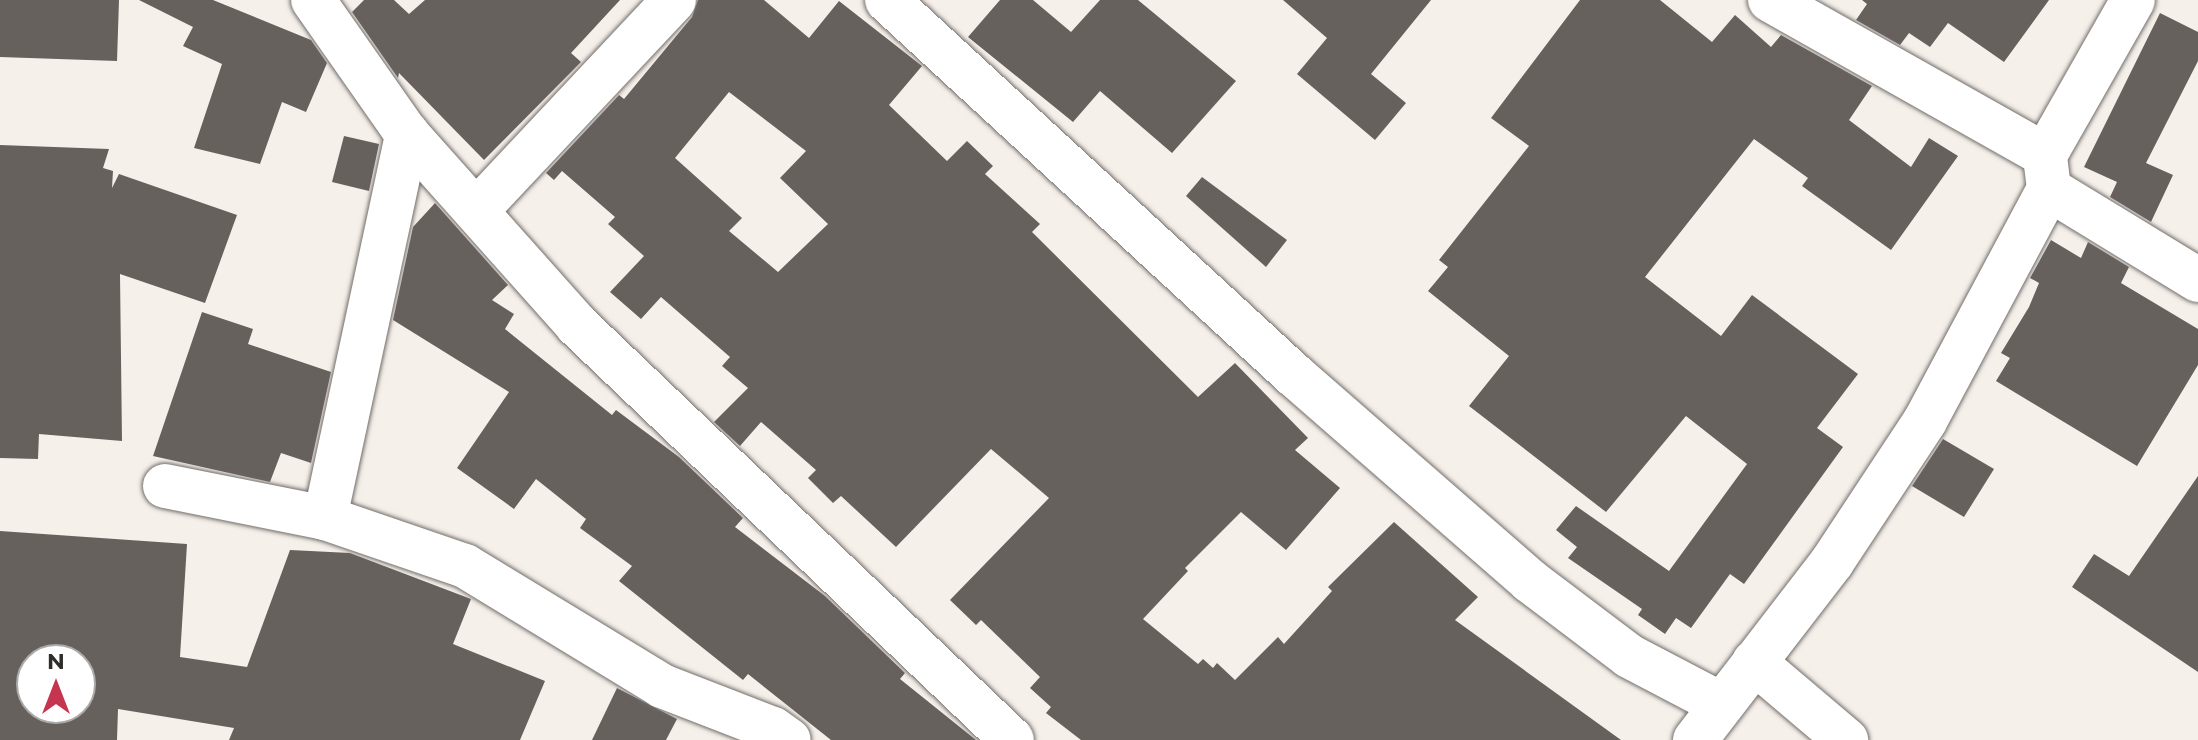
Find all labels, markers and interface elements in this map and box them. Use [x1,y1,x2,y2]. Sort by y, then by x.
north arrow [16,644,96,724]
text: N [47,648,65,675]

